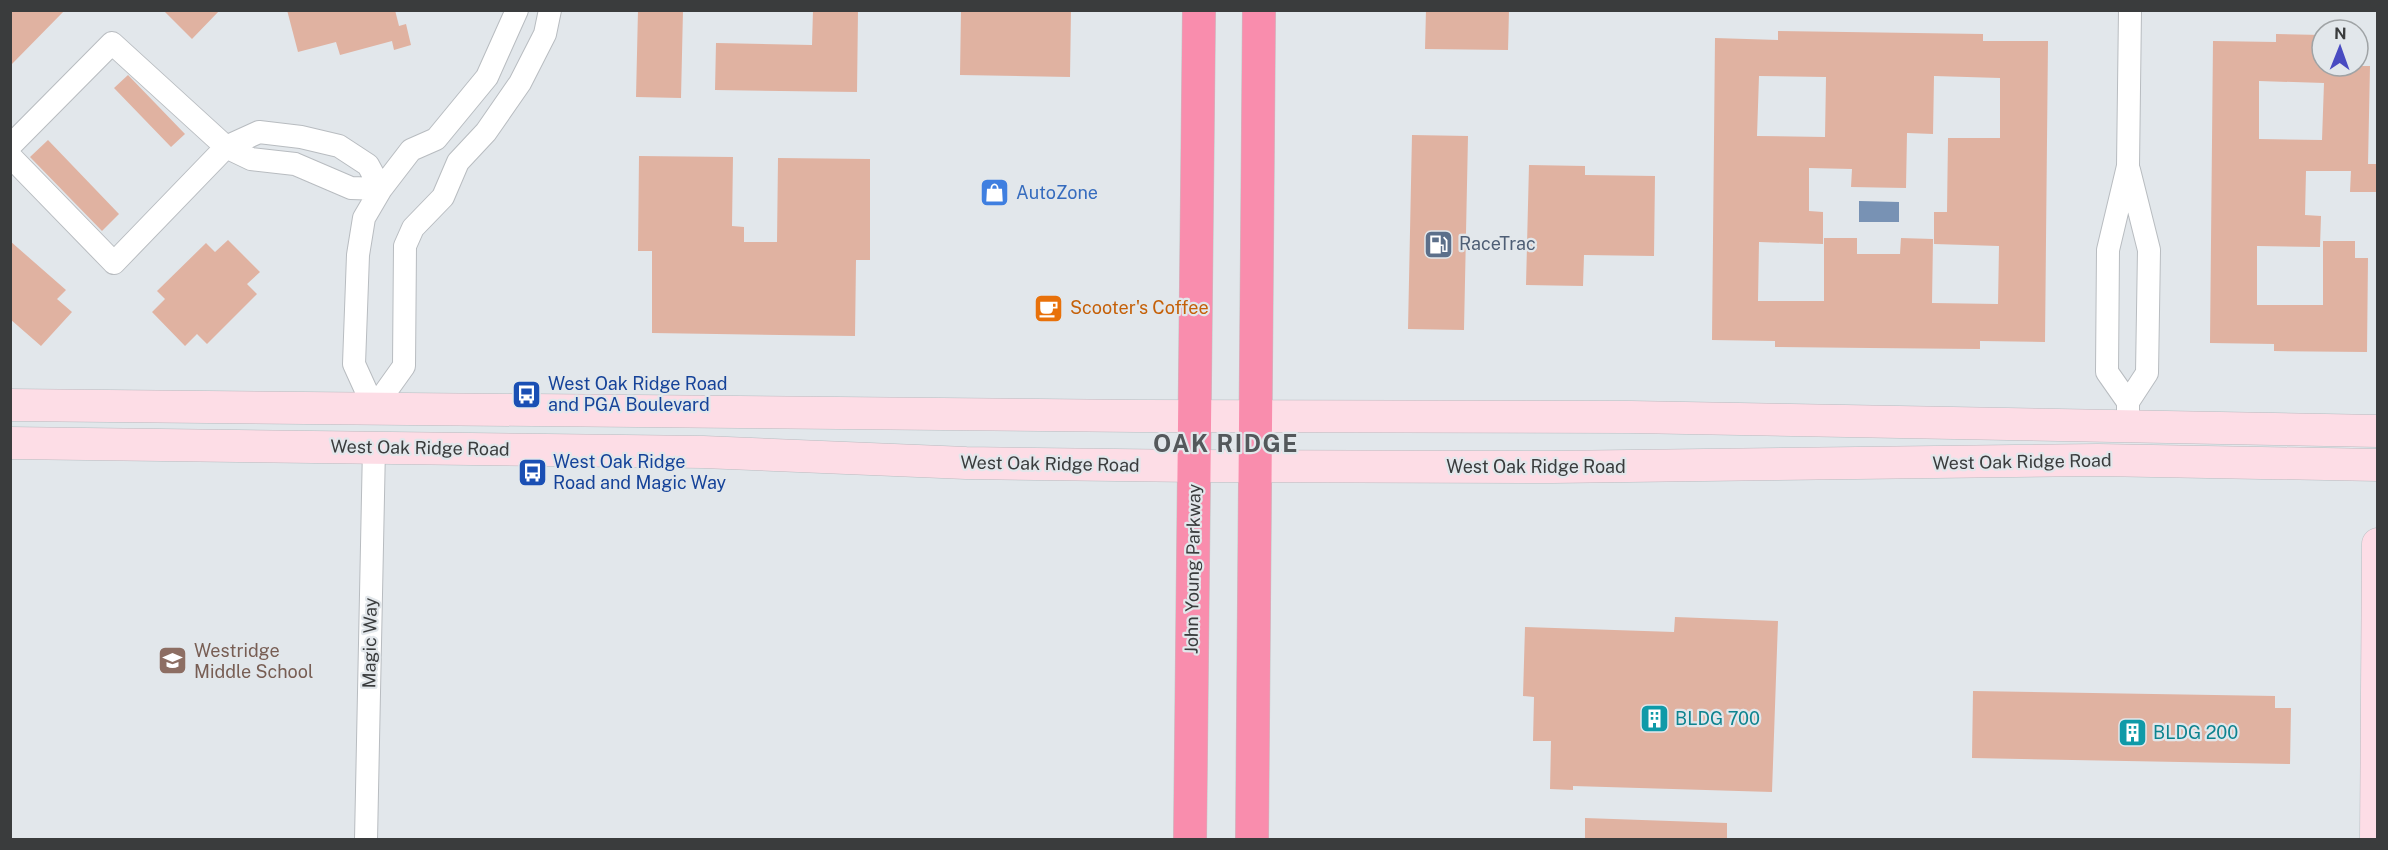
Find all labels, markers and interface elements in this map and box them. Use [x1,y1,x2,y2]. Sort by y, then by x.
north arrow [2310,18,2370,78]
text: N [2334,24,2347,43]
shop icon: AutoZone [979,177,1011,209]
place label: AutoZone [1016,182,1098,203]
fuel station icon: RaceTrac [1422,228,1454,260]
place label: RaceTrac [1459,233,1536,254]
cafe icon: Scooter's Coffee [1033,292,1065,324]
place label: Scooter's Coffee [1070,297,1209,318]
place label: West Oak Ridge Road and PGA Boulevard [548,373,727,415]
bus stop icon: West Oak Ridge Road and PGA Boulevard [511,378,543,410]
district label: OAK RIDGE [1153,429,1299,457]
street label: West Oak Ridge Road [330,435,510,460]
street label: West Oak Ridge Road [1932,449,2112,474]
place label: West Oak Ridge Road and Magic Way [553,451,727,493]
street label: West Oak Ridge Road [960,451,1140,476]
bus stop icon: West Oak Ridge Road and Magic Way [516,456,548,488]
street label: West Oak Ridge Road [1446,456,1626,477]
street label: John Young Parkway [1181,483,1204,654]
street label: Magic Way [358,597,381,689]
place label: Westridge Middle School [194,640,313,682]
school or university icon: Westridge Middle School [157,645,189,677]
building icon: BLDG 700 [1638,703,1670,735]
place label: BLDG 700 [1675,708,1760,729]
building icon: BLDG 200 [2116,717,2148,749]
place label: BLDG 200 [2153,722,2238,743]

